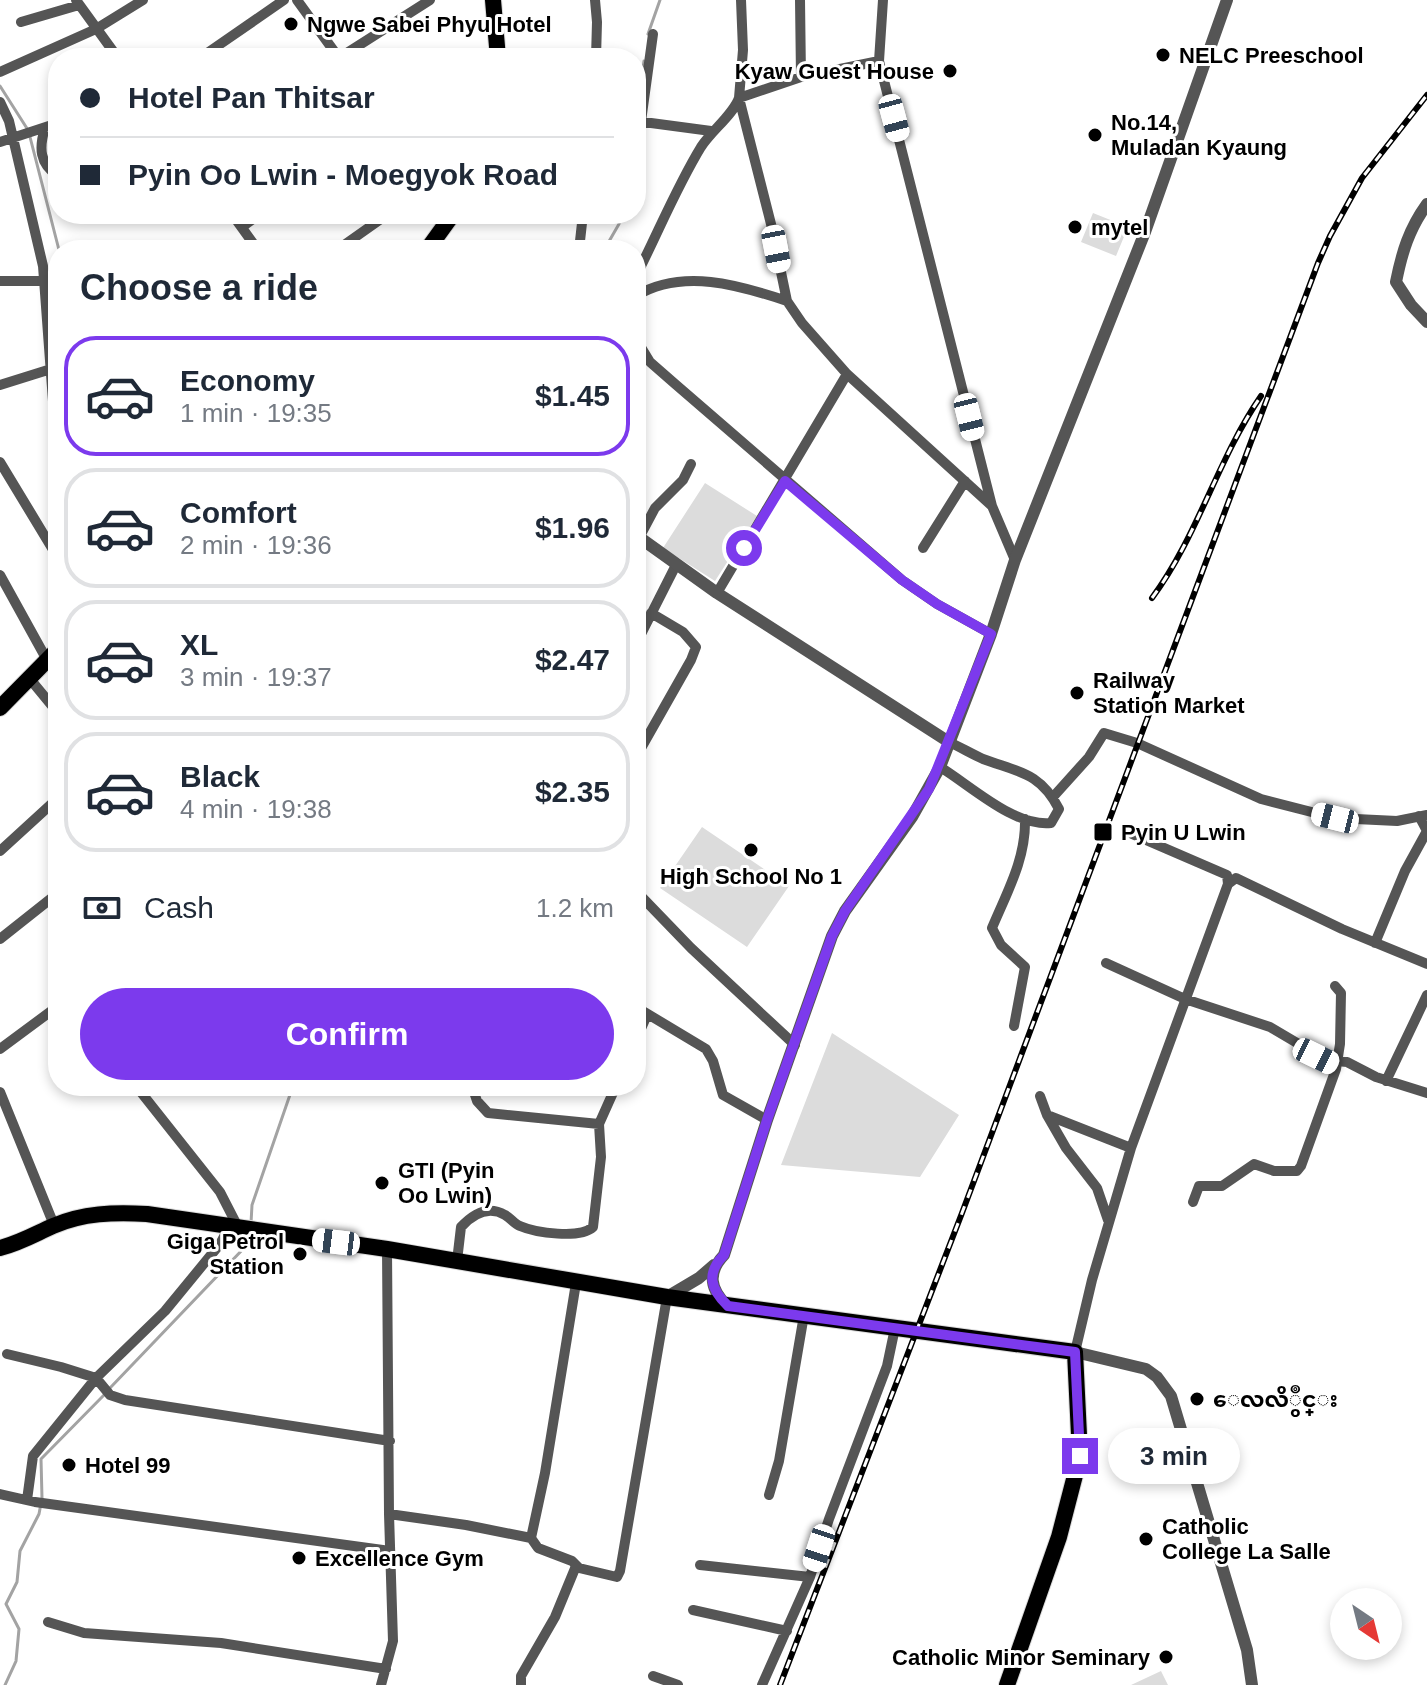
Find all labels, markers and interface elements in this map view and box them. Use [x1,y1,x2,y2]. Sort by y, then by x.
place label: Ngwe Sabei Phyu Hotel [307,12,552,37]
marker: Ngwe Sabei Phyu Hotel [282,15,300,33]
place label: NELC Preeschool [1179,43,1364,68]
marker: NELC Preeschool [1154,46,1172,64]
place label: Kyaw Guest House [735,59,934,84]
marker: Kyaw Guest House [941,62,959,80]
text: Hotel Pan Thitsar [128,81,375,114]
car [876,92,912,144]
place label: No.14, Muladan Kyaung [1111,110,1287,160]
marker: No.14, Muladan Kyaung [1086,126,1104,144]
text: Pyin Oo Lwin - Moegyok Road [128,158,558,191]
place label: mytel [1091,215,1148,240]
marker: mytel [1066,218,1084,236]
car [760,223,792,275]
text: Choose a ride [80,267,318,308]
icon: car [84,360,156,432]
text: Economy [180,364,315,397]
text: $1.45 [535,379,610,412]
car [952,391,986,443]
text: 1 min · 19:35 [180,398,332,428]
icon: car [84,492,156,564]
text: Comfort [180,496,297,529]
text: $1.96 [535,511,610,544]
text: 2 min · 19:36 [180,530,332,560]
route start [726,530,762,566]
icon: car [84,624,156,696]
text: XL [180,628,218,661]
text: $2.47 [535,643,610,676]
text: 3 min · 19:37 [180,662,332,692]
place label: Railway Station Market [1093,668,1245,718]
marker: Railway Station Market [1068,684,1086,702]
icon: car [84,756,156,828]
text: Black [180,760,260,793]
text: $2.35 [535,775,610,808]
text: 4 min · 19:38 [180,794,332,824]
car [1309,801,1361,835]
place label: Pyin U Lwin [1121,820,1246,845]
marker: Pyin U Lwin [1092,821,1114,843]
marker: High School No 1 [742,841,760,859]
place label: High School No 1 [660,864,842,889]
icon: cash [80,886,124,930]
text: Cash [144,891,214,924]
text: 1.2 km [536,893,614,923]
button: Confirm [80,988,614,1080]
car [1289,1035,1343,1077]
place label: GTI (Pyin Oo Lwin) [398,1158,495,1208]
marker: GTI (Pyin Oo Lwin) [373,1174,391,1192]
car [311,1227,361,1257]
place label: Giga Petrol Station [167,1229,284,1279]
marker: Giga Petrol Station [291,1245,309,1263]
place label: ေလလိွဳင္း [1213,1384,1338,1417]
marker: ေလလိွဳင္း [1188,1390,1206,1408]
callout: 3 min [1108,1428,1240,1484]
route end [1062,1438,1098,1474]
text: 3 min [1140,1441,1208,1471]
place label: Hotel 99 [85,1453,171,1478]
marker: Hotel 99 [60,1456,78,1474]
place label: Catholic College La Salle [1162,1514,1331,1564]
car [800,1521,838,1575]
marker: Catholic College La Salle [1137,1530,1155,1548]
place label: Excellence Gym [315,1546,484,1571]
marker: Excellence Gym [290,1549,308,1567]
north arrow [1330,1588,1402,1660]
map controls [1330,1588,1402,1660]
place label: Catholic Minor Seminary [892,1645,1151,1670]
marker: Catholic Minor Seminary [1157,1648,1175,1666]

